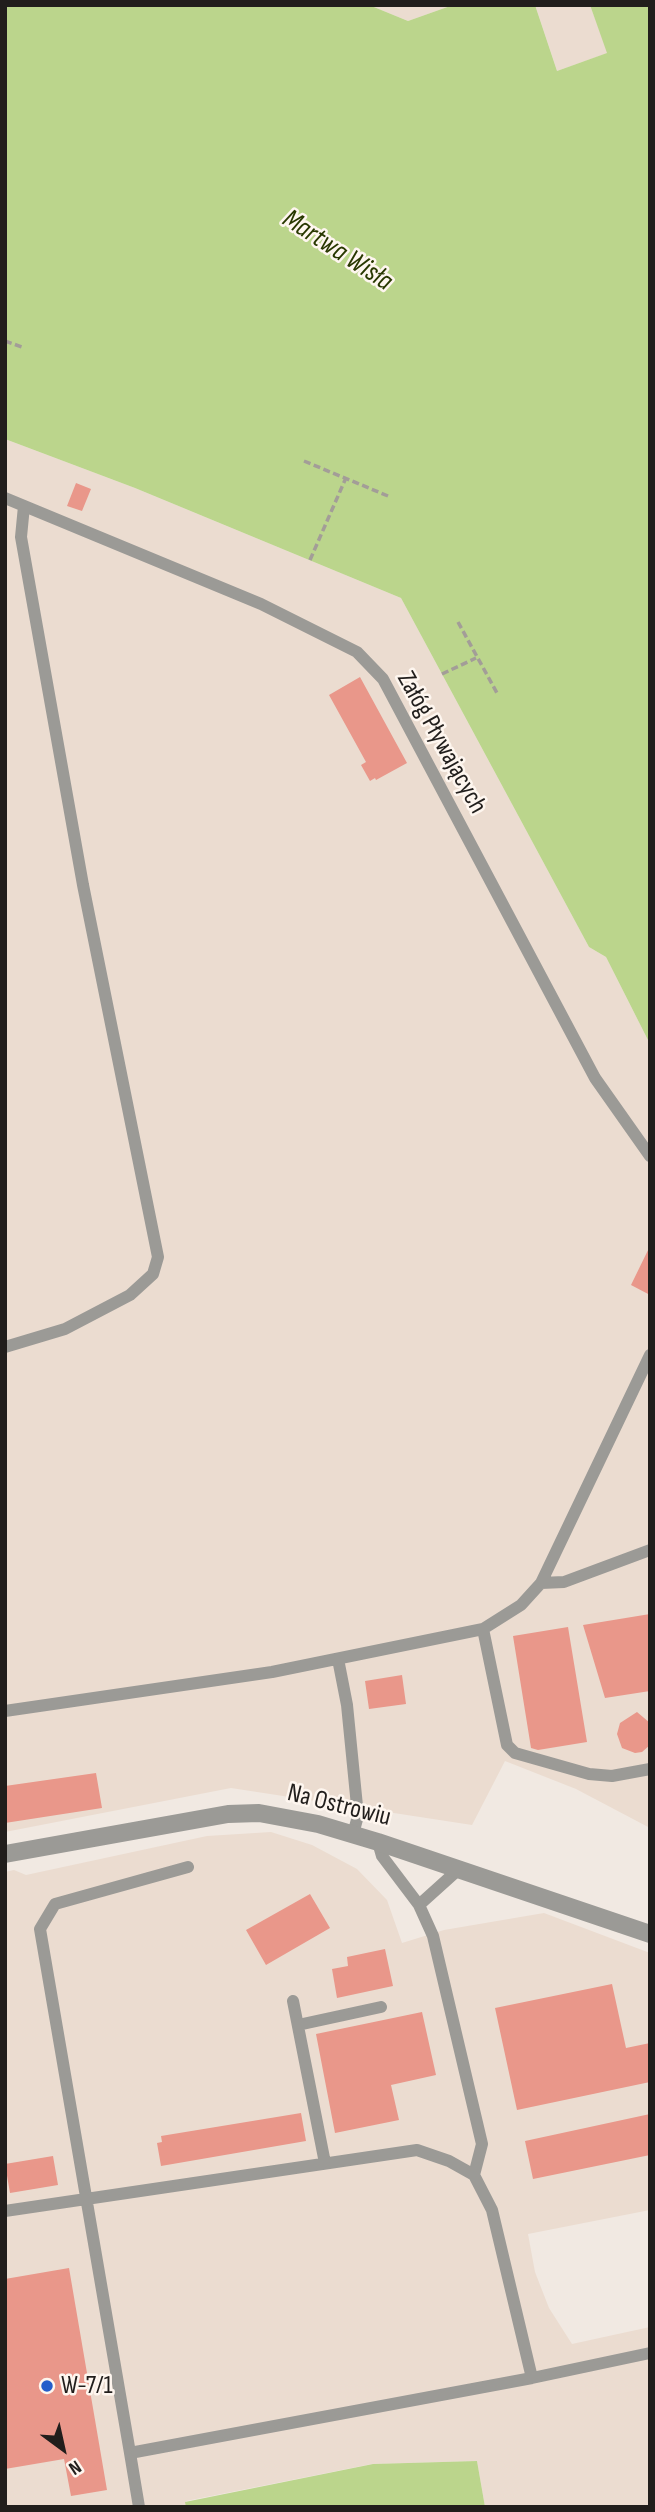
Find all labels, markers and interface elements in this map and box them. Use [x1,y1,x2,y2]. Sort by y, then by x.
water label: Martwa Wisła [276,203,398,299]
street label: Załóg Pływających [389,667,493,819]
street label: Na Ostrowiu [284,1778,394,1834]
place label: W-7/1 [61,2370,113,2402]
marker: W-7/1 [39,2378,55,2394]
north arrow [28,2414,98,2484]
text: N [64,2455,85,2479]

